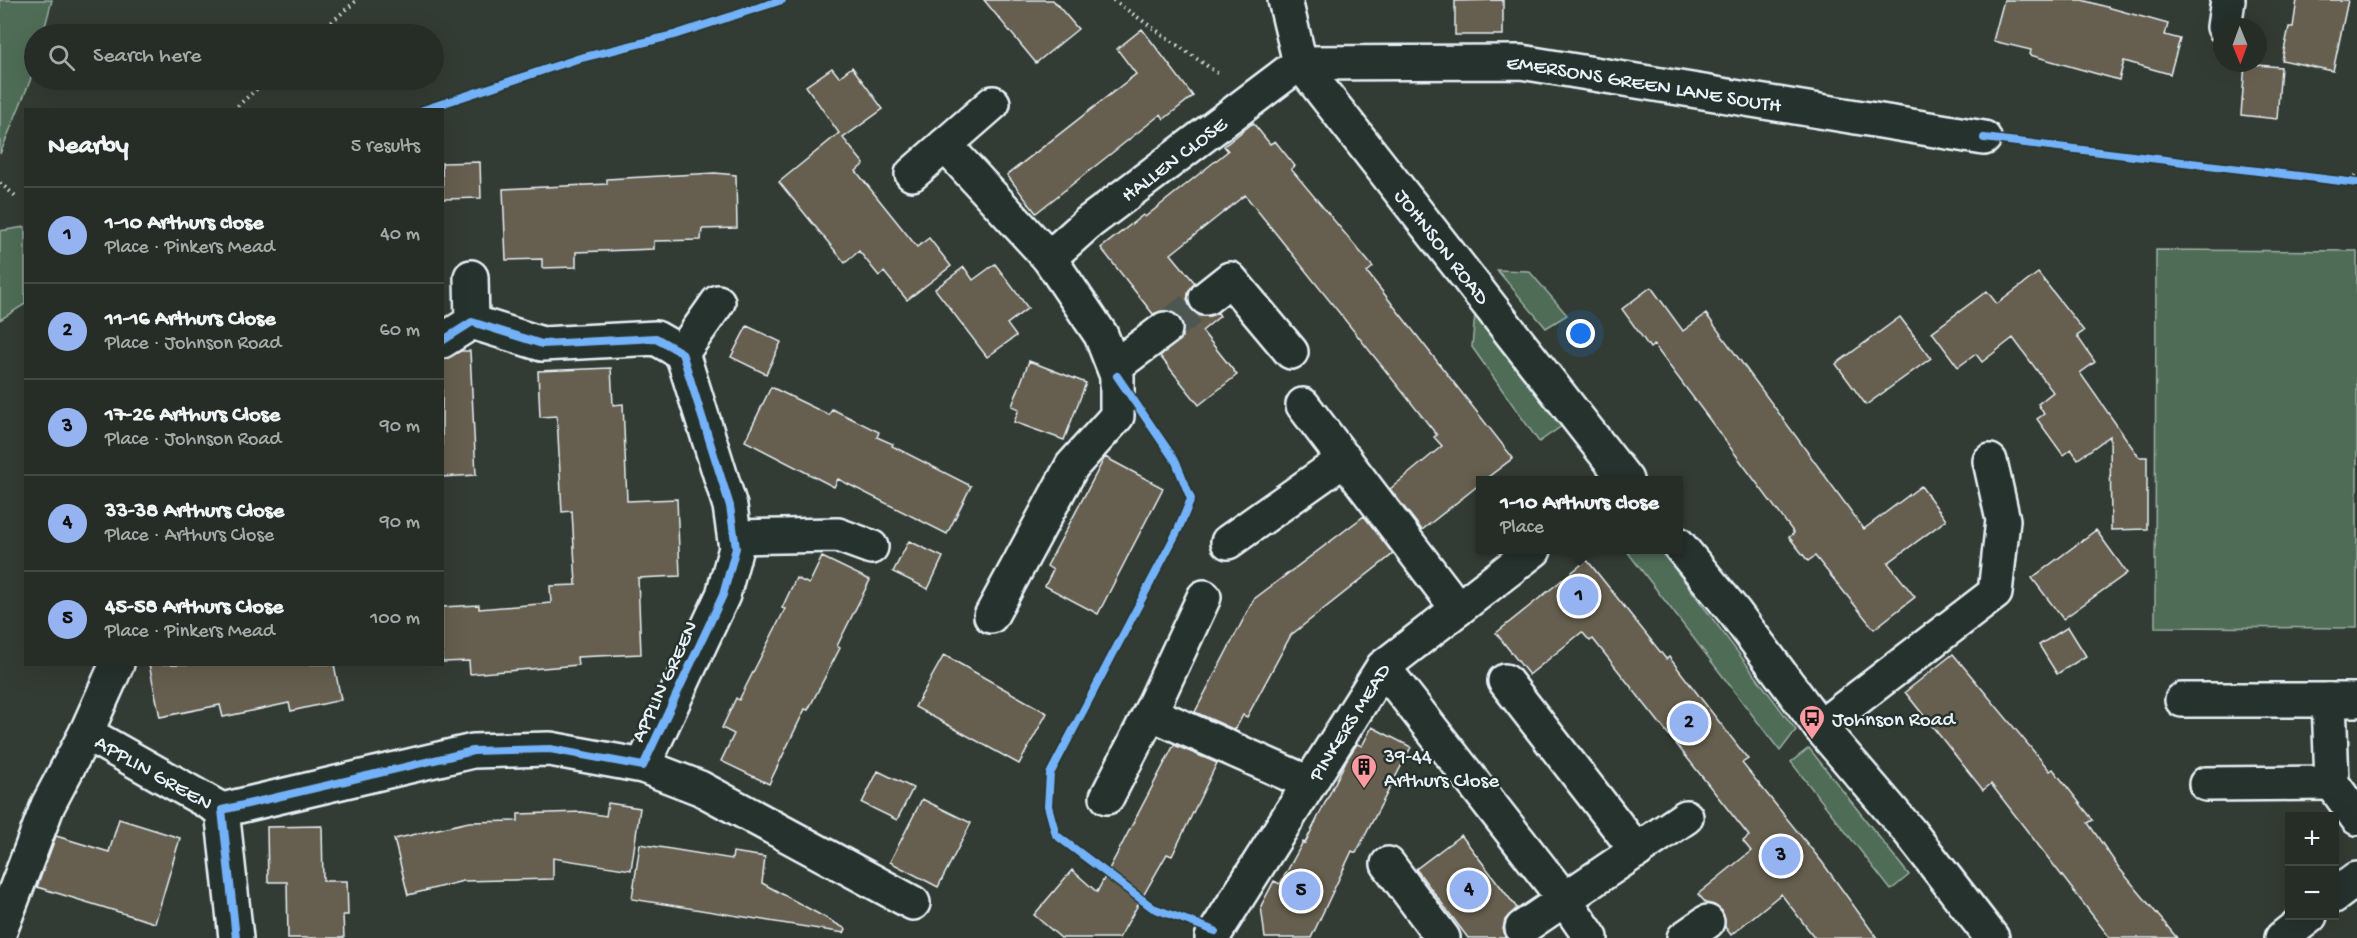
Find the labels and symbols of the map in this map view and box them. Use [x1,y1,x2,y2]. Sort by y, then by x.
north arrow [2213,18,2267,72]
street label: EMERSONS GREEN LANE SOUTH [1506,53,1784,121]
street label: HALLEN CLOSE [1118,113,1234,209]
street label: JOHNSON ROAD [1387,185,1494,311]
your location [1566,319,1595,348]
pin: 1 [1560,574,1598,618]
street label: APPLIN GREEN [627,618,705,747]
street label: PINKERS MEAD [1305,660,1398,788]
pin: 2 [1670,700,1708,746]
bus stop icon: Johnson Road [1797,703,1827,741]
place label: Johnson Road [1832,709,1956,734]
street label: APPLIN GREEN [89,731,216,818]
place label: 39-44 Arthurs Close [1383,746,1500,795]
building icon: 39-44 Arthurs Close [1349,752,1379,790]
pin: 3 [1762,834,1800,878]
pin: 5 [1282,868,1320,914]
pin: 4 [1450,868,1488,912]

